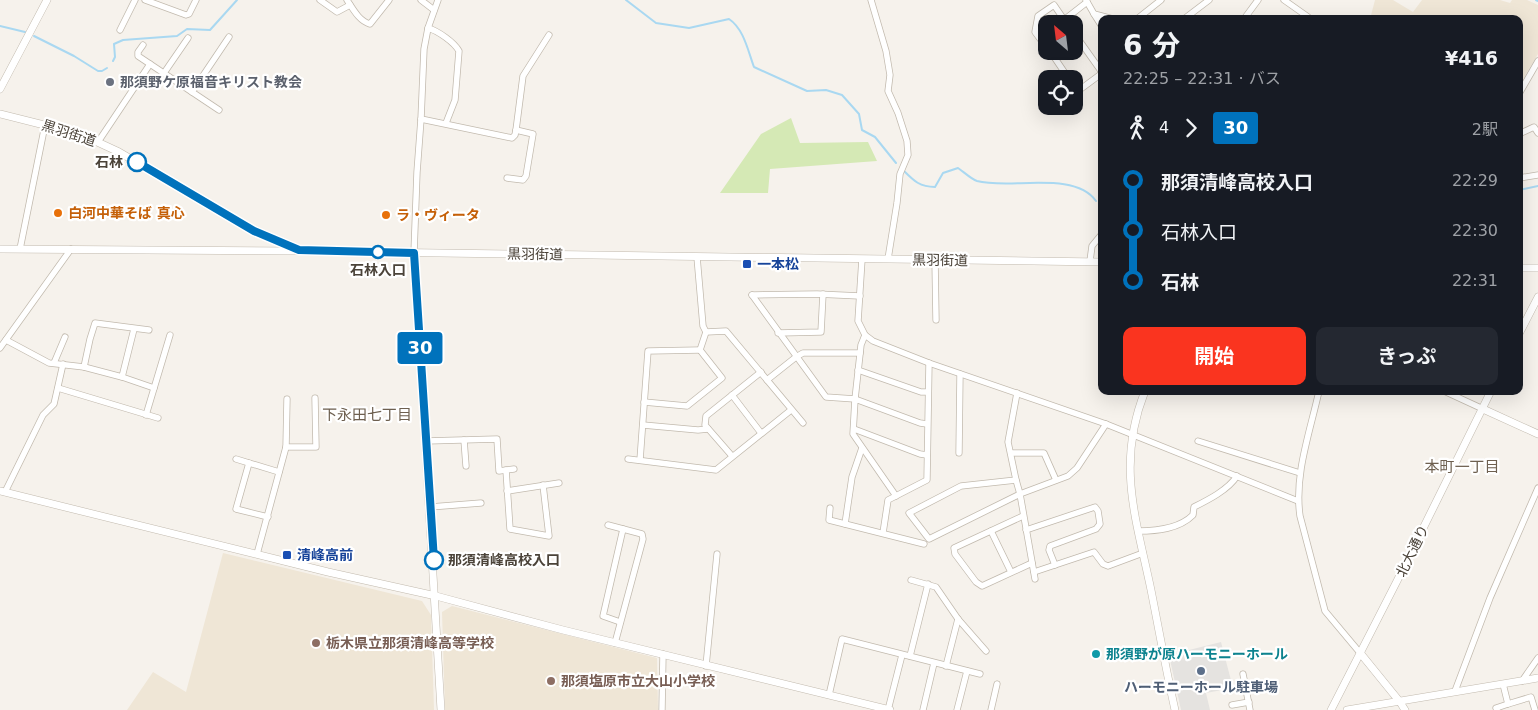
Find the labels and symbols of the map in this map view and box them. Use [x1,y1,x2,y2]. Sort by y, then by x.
north arrow [1038,15,1082,60]
place label: 那須野ケ原福音キリスト教会 [120,74,302,90]
marker: 那須野ケ原福音キリスト教会 [104,76,116,88]
street label: 黒羽街道 [40,117,98,149]
marker: 石林 [127,152,147,172]
place label: 石林 [95,154,123,170]
place label: 白河中華そば 真心 [68,205,185,221]
marker: 白河中華そば 真心 [52,207,64,219]
place label: ラ・ヴィータ [396,207,480,223]
marker: ラ・ヴィータ [380,209,392,221]
marker: 石林入口 [371,245,385,259]
street label: 黒羽街道 [507,246,563,262]
street label: 黒羽街道 [912,252,968,268]
place label: 一本松 [757,256,799,272]
marker: 一本松 [741,258,753,270]
place label: 石林入口 [350,262,406,278]
line badge: 30 [398,332,442,364]
district label: 下永田七丁目 [322,406,412,424]
district label: 本町一丁目 [1424,458,1500,476]
street label: 北大通り [1393,522,1431,580]
place label: 清峰高前 [297,547,353,563]
marker: 清峰高前 [281,549,293,561]
marker: 那須清峰高校入口 [424,550,444,570]
place label: 那須清峰高校入口 [448,552,560,568]
place label: 栃木県立那須清峰高等学校 [326,635,494,651]
marker: 栃木県立那須清峰高等学校 [310,637,322,649]
place label: 那須野が原ハーモニーホール [1106,646,1288,662]
marker: 那須野が原ハーモニーホール [1090,648,1102,660]
marker: ハーモニーホール駐車場 [1195,665,1207,677]
place label: 那須塩原市立大山小学校 [561,673,715,689]
marker: 那須塩原市立大山小学校 [545,675,557,687]
place label: ハーモニーホール駐車場 [1124,679,1278,695]

